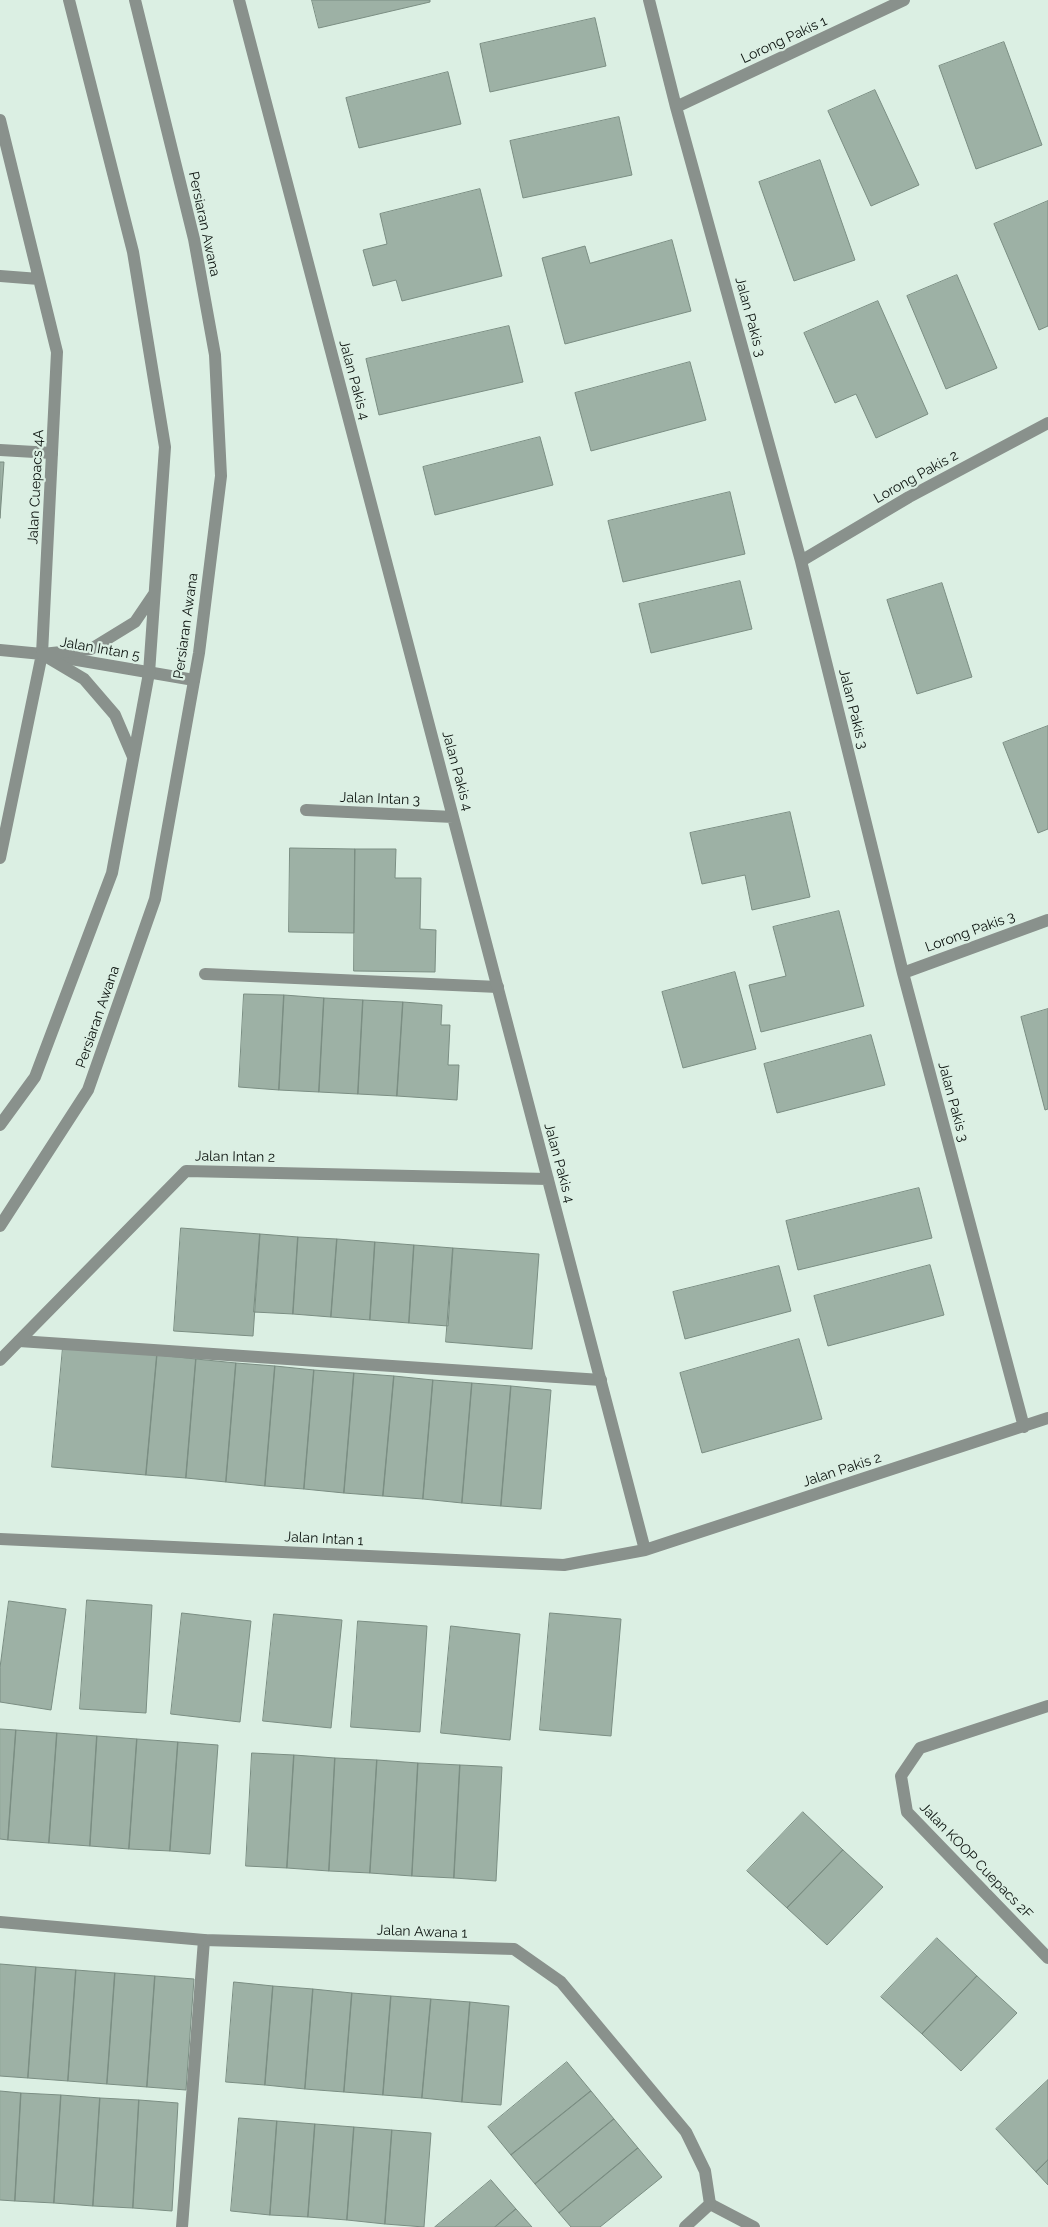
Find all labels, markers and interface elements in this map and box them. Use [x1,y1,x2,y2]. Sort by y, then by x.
street label: Lorong Pakis 1 [738,13,830,67]
street label: Persiaran Awana [185,170,223,278]
street label: Jalan Pakis 3 [731,275,769,359]
street label: Jalan Pakis 4 [335,338,373,422]
street label: Jalan Cuepacs 4A [25,429,47,545]
street label: Lorong Pakis 2 [871,447,961,507]
street label: Persiaran Awana [170,572,202,680]
street label: Jalan Intan 5 [59,634,141,664]
street label: Jalan Pakis 3 [835,667,871,751]
street label: Jalan Pakis 4 [438,729,476,813]
street label: Jalan Intan 3 [339,789,421,809]
street label: Lorong Pakis 3 [923,908,1017,956]
street label: Persiaran Awana [73,964,123,1070]
street label: Jalan Pakis 3 [934,1060,972,1144]
street label: Jalan Pakis 4 [540,1121,578,1205]
street label: Jalan Intan 2 [195,1148,275,1166]
street label: Jalan Pakis 2 [801,1449,883,1491]
street label: Jalan Intan 1 [284,1529,364,1549]
street label: Jalan KOOP Cuepacs 2F [916,1799,1036,1923]
street label: Jalan Awana 1 [376,1922,468,1942]

